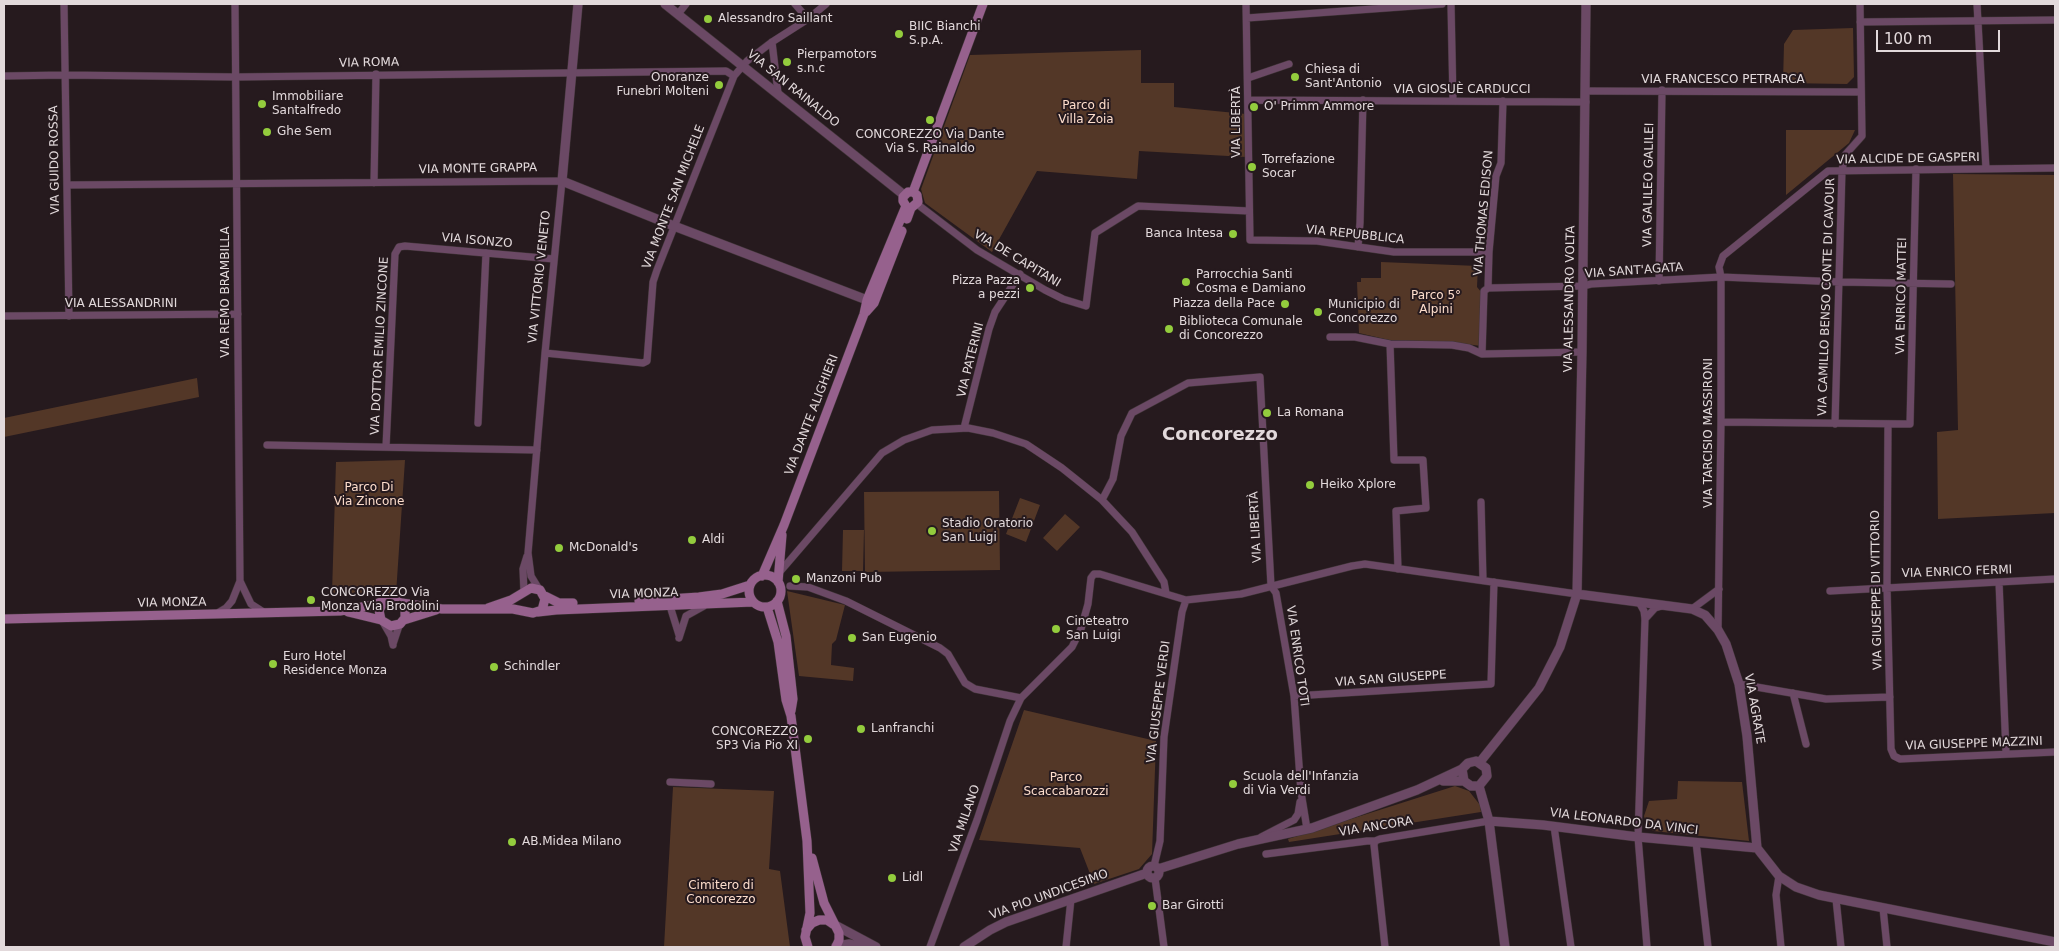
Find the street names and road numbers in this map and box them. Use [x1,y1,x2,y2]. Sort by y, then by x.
street label: VIA SAN RAINALDO [744,47,842,131]
street label: VIA ROMA [339,55,399,71]
street label: VIA FRANCESCO PETRARCA [1641,73,1805,87]
street label: VIA GIOSUÈ CARDUCCI [1393,83,1531,97]
street label: VIA LIBERTÀ [1230,86,1244,158]
street label: VIA GUIDO ROSSA [47,105,63,215]
street label: VIA MONTE SAN MICHELE [640,123,708,271]
street label: VIA GALILEO GALILEI [1641,123,1657,247]
street label: VIA THOMAS EDISON [1471,150,1497,276]
street label: VIA ALCIDE DE GASPERI [1836,151,1980,167]
street label: VIA MONTE GRAPPA [419,161,537,177]
street label: VIA CAMILLO BENSO CONTE DI CAVOUR [1816,178,1838,416]
street label: VIA VITTORIO VENETO [526,210,554,344]
street label: VIA REPUBBLICA [1305,223,1405,247]
street label: VIA ALESSANDRO VOLTA [1562,225,1578,373]
street label: VIA REMO BRAMBILLA [219,226,233,358]
street label: VIA DE CAPITANI [971,227,1063,291]
street label: VIA ISONZO [441,231,513,251]
street label: VIA ENRICO MATTEI [1894,237,1910,355]
street label: VIA DOTTOR EMILIO ZINCONE [368,256,392,436]
street label: VIA SANT'AGATA [1584,260,1684,282]
street label: VIA ALESSANDRINI [65,297,177,311]
street label: VIA PATERINI [955,321,987,399]
street label: VIA DANTE ALIGHIERI [782,352,842,478]
street label: VIA TARCISIO MASSIRONI [1702,358,1716,508]
street label: VIA LIBERTÀ [1247,491,1265,563]
street label: VIA GIUSEPPE DI VITTORIO [1868,510,1886,670]
street label: VIA ENRICO FERMI [1902,563,2012,581]
street label: VIA MONZA [609,586,679,602]
street label: VIA MONZA [137,595,207,611]
street label: VIA ENRICO TOTI [1283,605,1311,707]
street label: VIA GIUSEPPE VERDI [1144,640,1174,764]
street label: VIA SAN GIUSEPPE [1335,668,1447,690]
street label: VIA AGRATE [1741,673,1767,745]
street label: VIA GIUSEPPE MAZZINI [1905,734,2043,754]
street label: VIA MILANO [947,783,983,855]
street label: VIA LEONARDO DA VINCI [1549,806,1699,838]
street label: VIA ANCORA [1338,814,1414,840]
street label: VIA PIO UNDICESIMO [988,867,1110,923]

